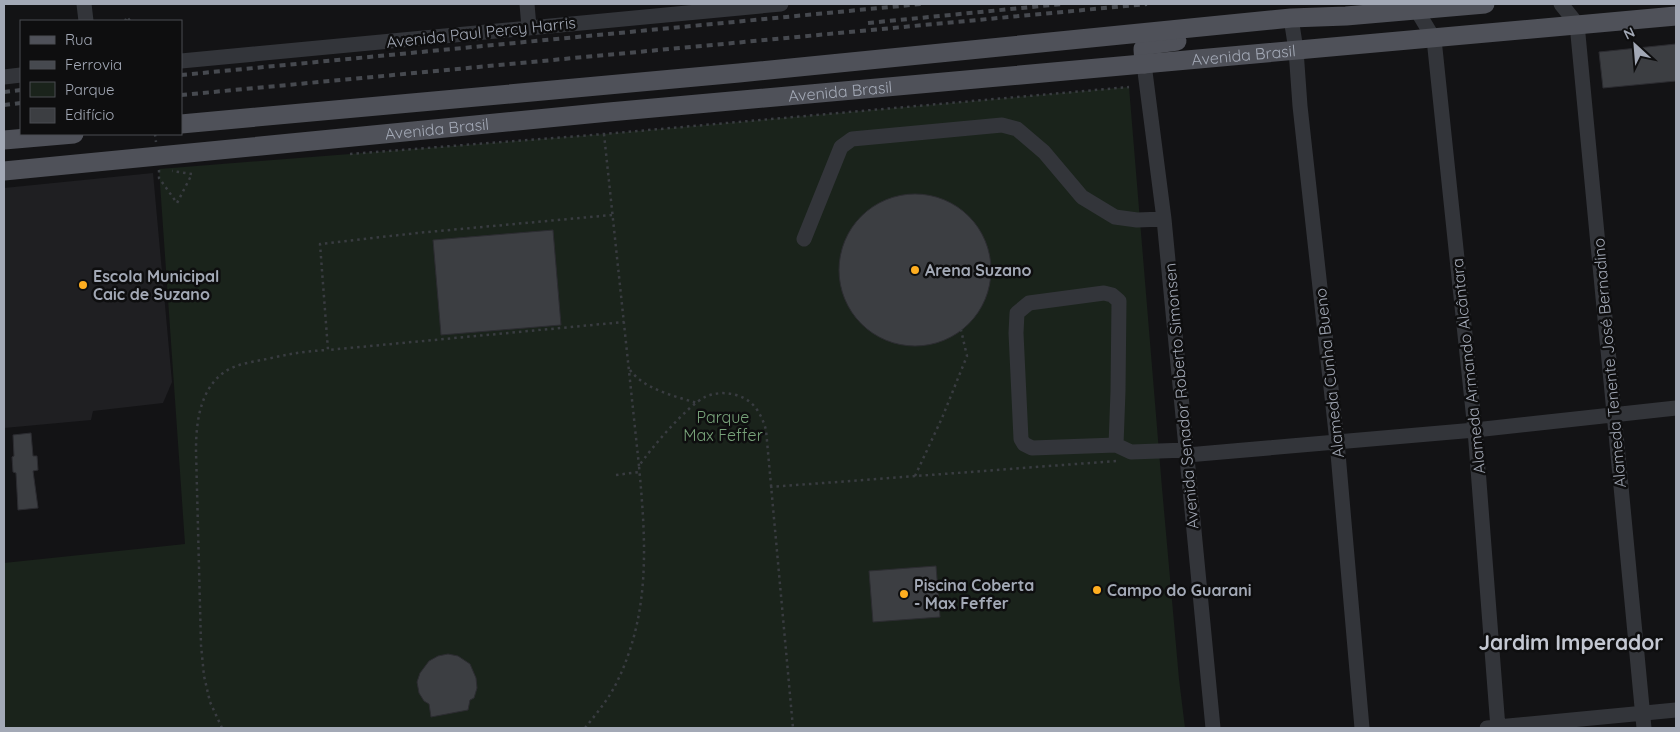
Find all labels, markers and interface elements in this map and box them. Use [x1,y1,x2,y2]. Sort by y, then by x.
street label: Avenida Paul Percy Harris [385,12,577,52]
legend [20,20,182,135]
north arrow [1610,20,1660,70]
text: N [1621,23,1638,44]
text: Rua [65,30,93,49]
street label: Avenida Brasil [1191,40,1297,70]
text: Ferrovia [65,55,122,74]
street label: Avenida Brasil [787,77,893,106]
text: Parque [65,80,115,99]
text: Edifício [65,105,114,124]
street label: Avenida Brasil [384,114,490,144]
street label: Alameda Tenente José Bernadino [1588,237,1630,489]
street label: Alameda Armando Alcântara [1447,257,1489,475]
place label: Arena Suzano [925,260,1032,280]
street label: Avenida Senador Roberto Simonsen [1159,262,1203,530]
marker: Arena Suzano [909,264,921,276]
place label: Escola Municipal Caic de Suzano [93,266,219,304]
marker: Escola Municipal Caic de Suzano [77,279,89,291]
street label: Alameda Cunha Bueno [1310,287,1348,459]
park label: Parque Max Feffer [683,407,763,445]
place label: Piscina Coberta - Max Feffer [914,575,1034,613]
place label: Campo do Guarani [1107,580,1252,600]
marker: Campo do Guarani [1091,584,1103,596]
marker: Piscina Coberta - Max Feffer [898,588,910,600]
district label: Jardim Imperador [1479,629,1664,655]

